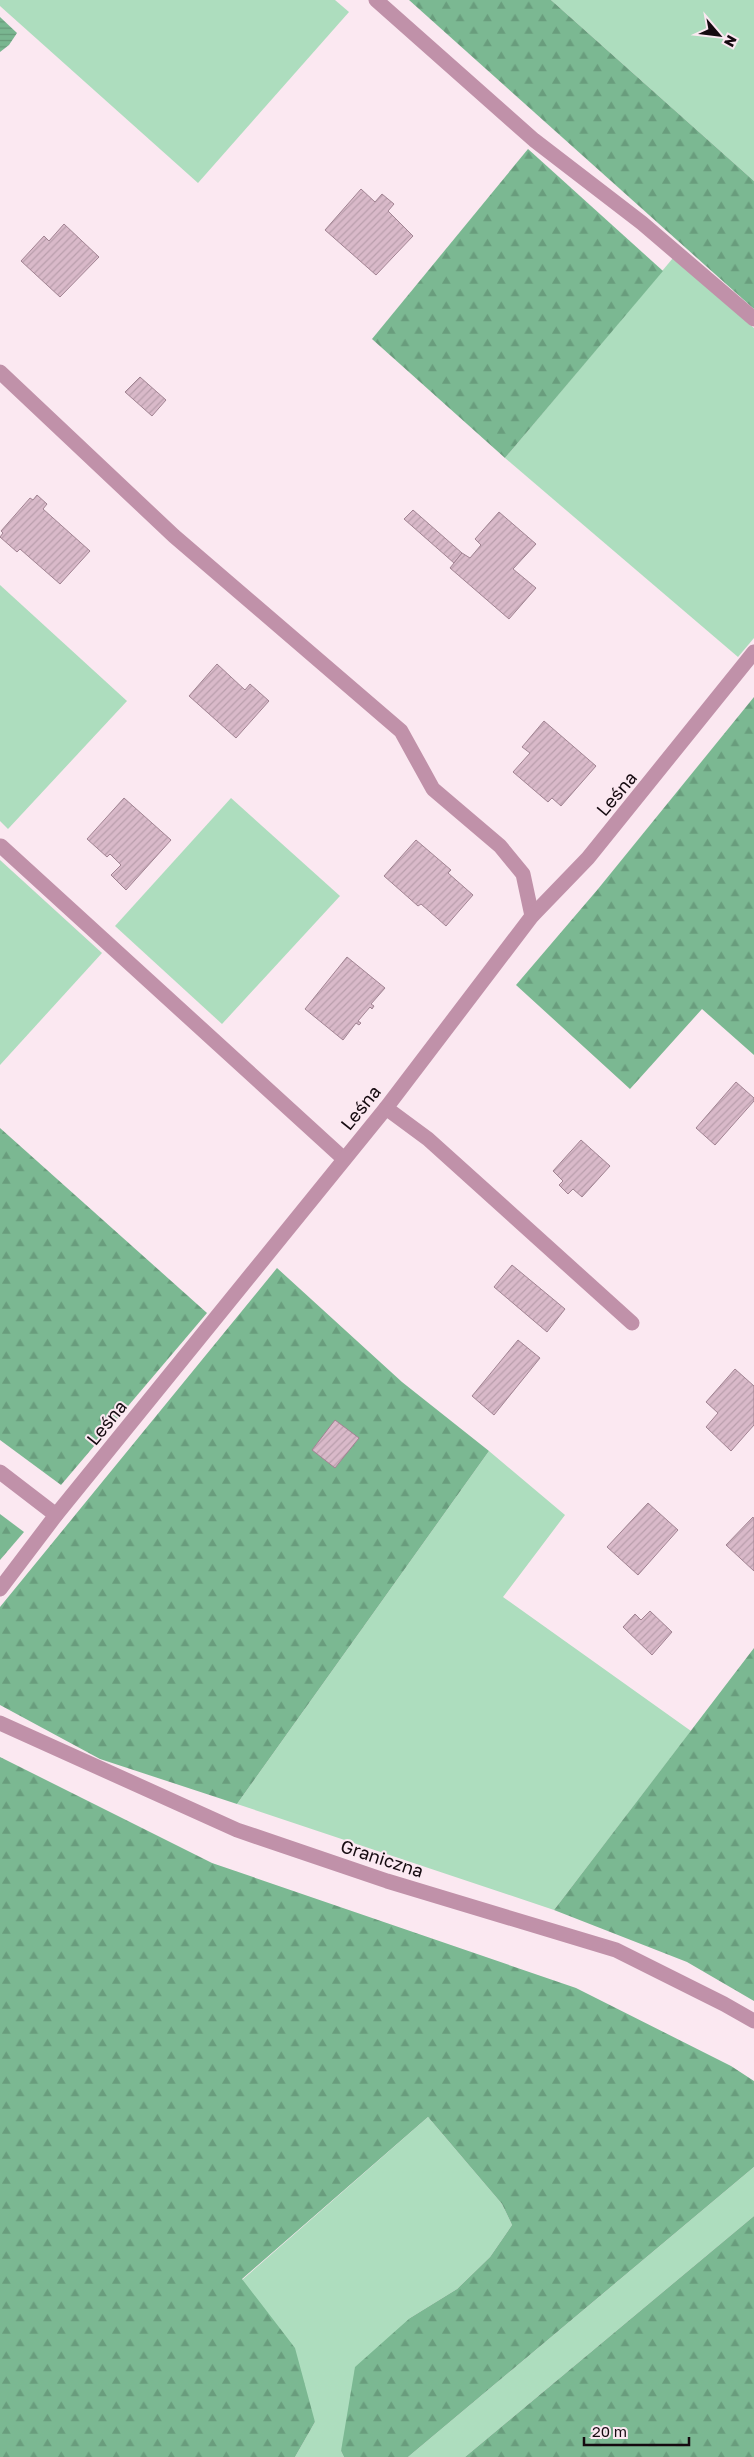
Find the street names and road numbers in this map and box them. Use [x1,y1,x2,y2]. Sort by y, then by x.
street label: Leśna [591,767,641,820]
street label: Leśna [336,1081,385,1134]
street label: Leśna [82,1396,131,1449]
street label: Graniczna [338,1834,427,1882]

